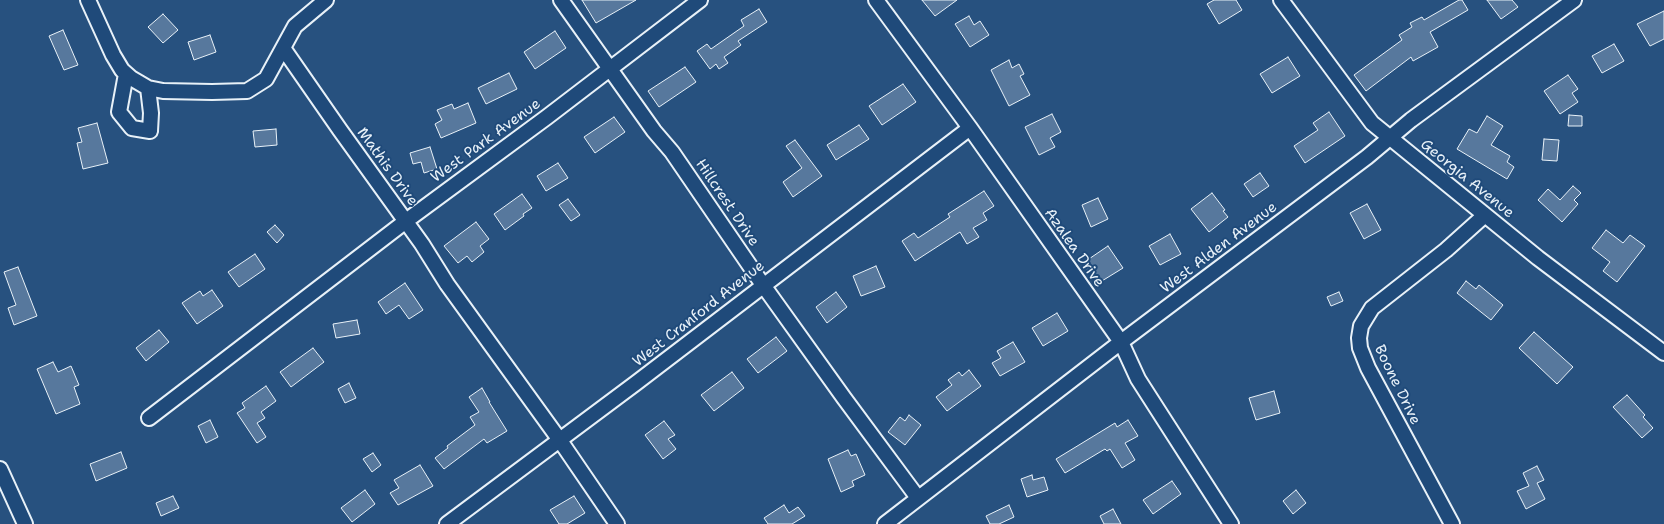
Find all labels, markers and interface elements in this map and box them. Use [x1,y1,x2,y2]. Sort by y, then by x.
street label: West Park Avenue [428,95,544,187]
street label: Mathis Drive [353,124,421,210]
street label: Georgia Avenue [1417,136,1517,222]
street label: Hillcrest Drive [691,156,763,250]
street label: West Alden Avenue [1157,198,1281,298]
street label: Azalea Drive [1040,205,1108,291]
street label: West Cranford Avenue [630,257,768,371]
street label: Boone Drive [1370,342,1424,428]

